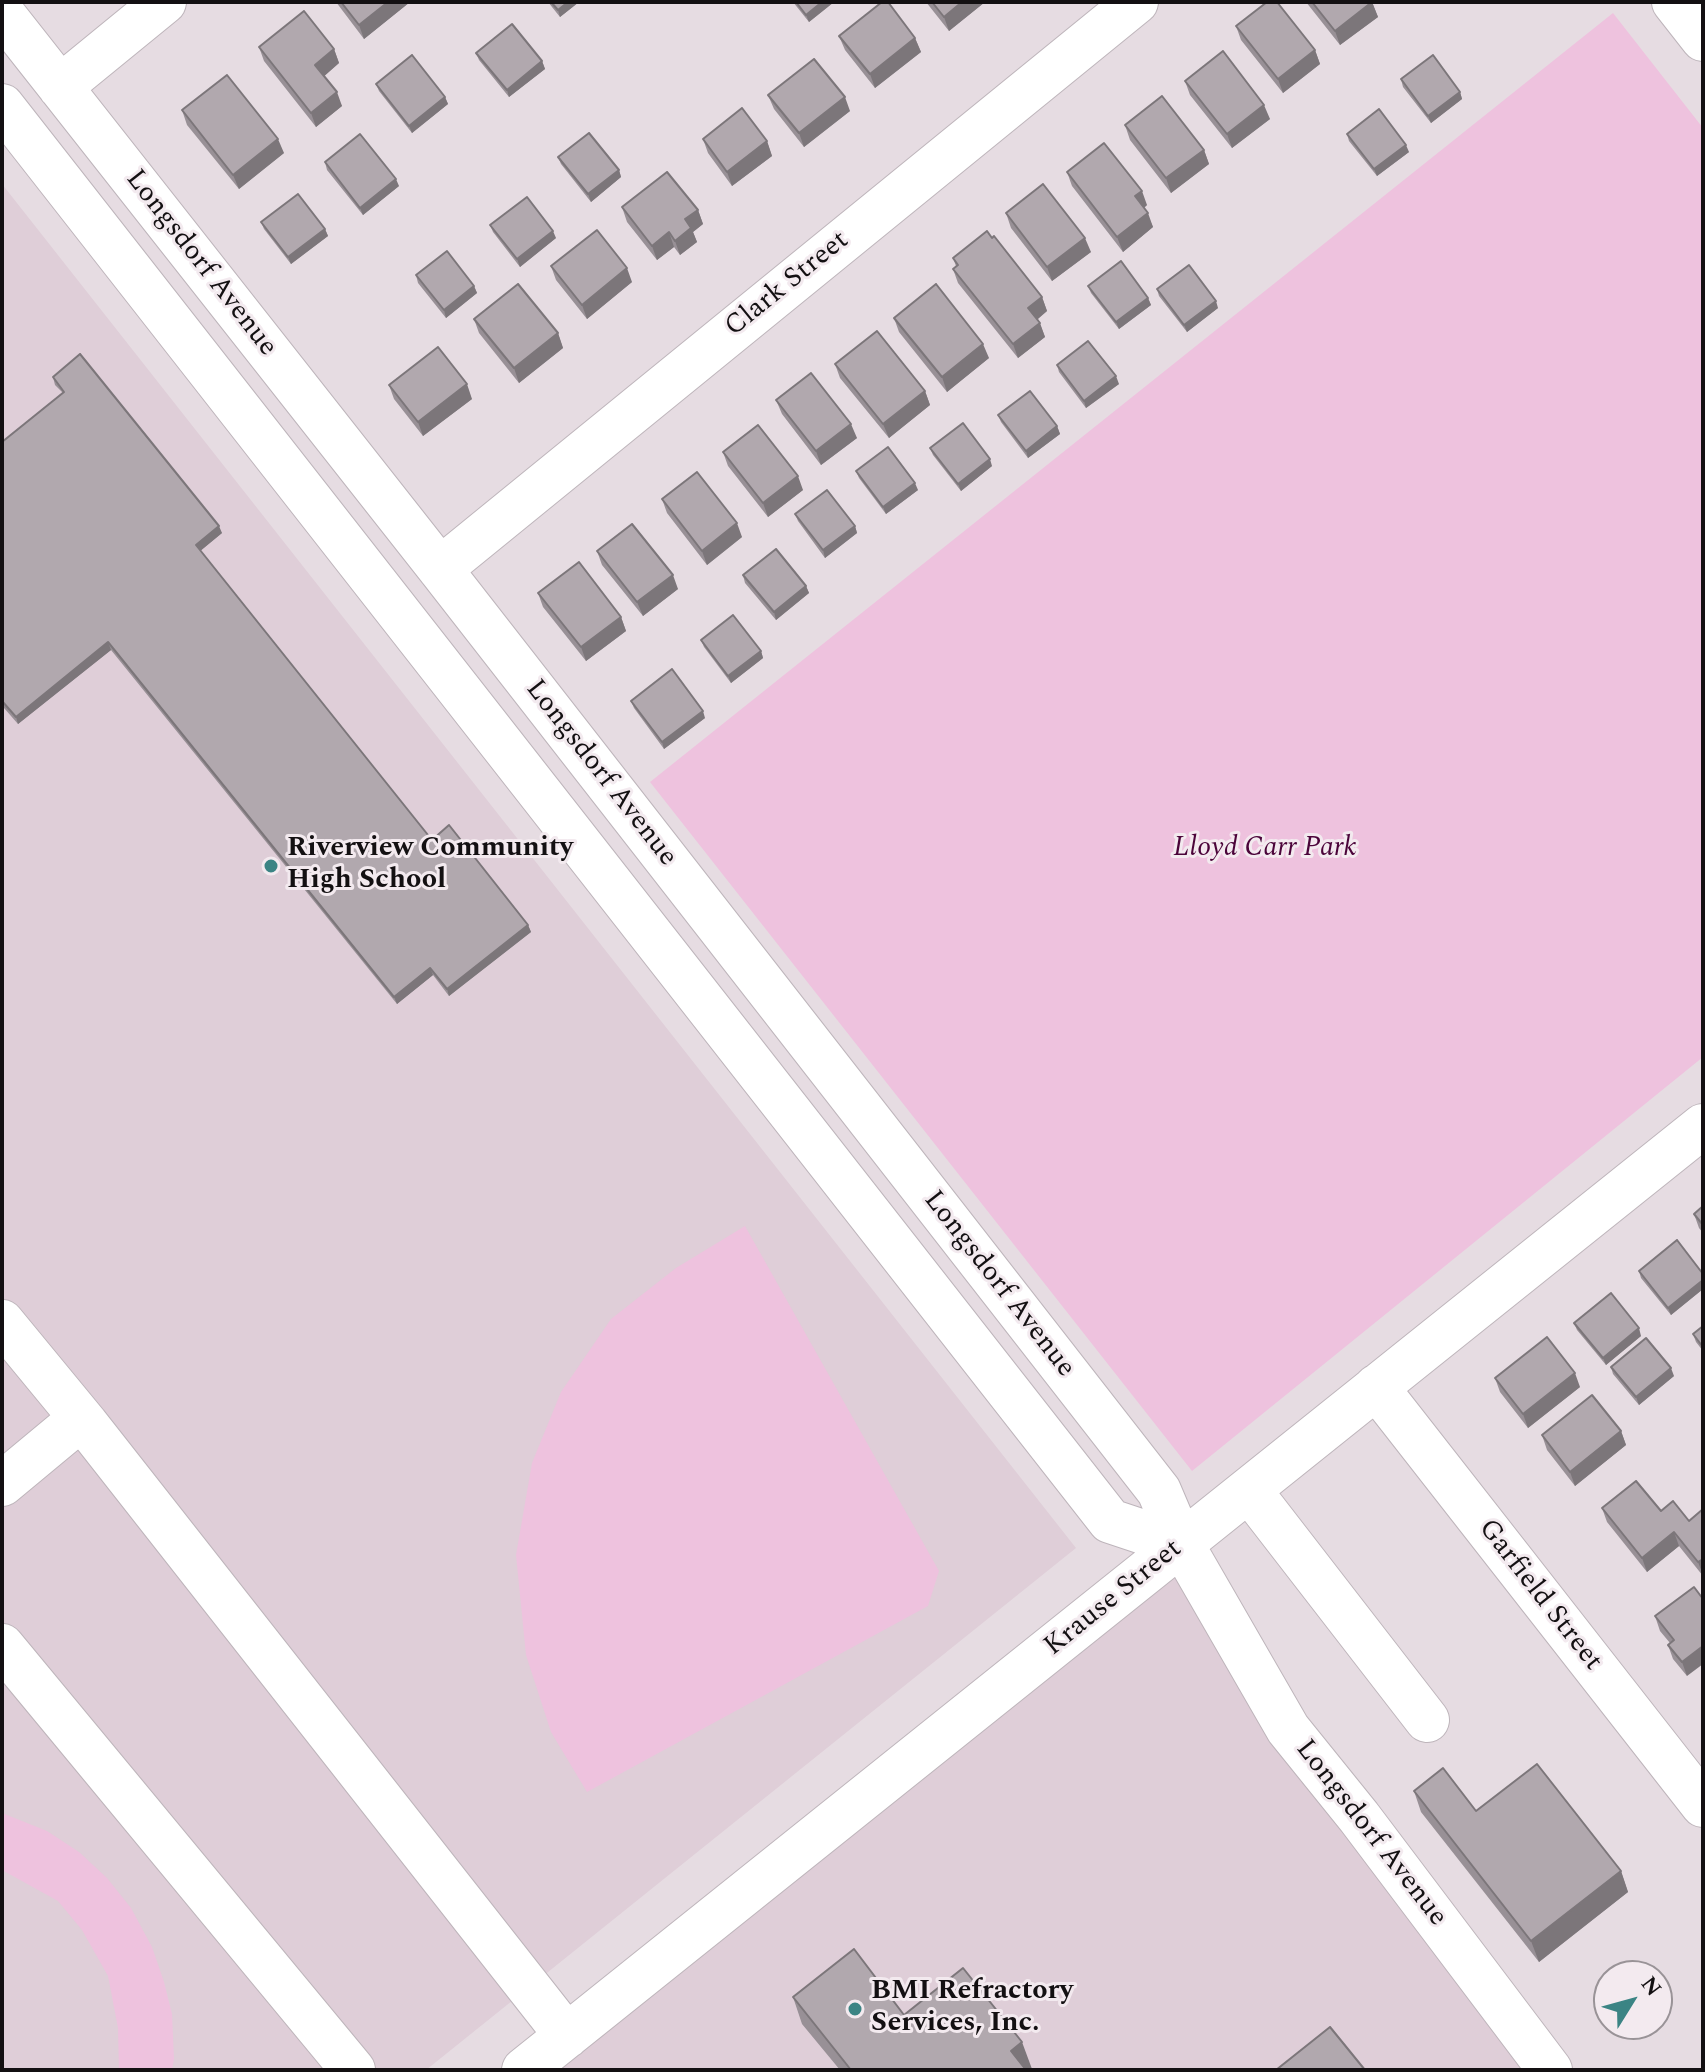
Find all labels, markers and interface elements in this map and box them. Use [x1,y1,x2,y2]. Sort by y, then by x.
street label: Longsdorf Avenue [117,164,283,364]
street label: Clark Street [719,225,857,345]
street label: Longsdorf Avenue [517,674,683,874]
place label: Riverview Community High School [287,833,573,899]
park label: Lloyd Carr Park [1173,833,1357,867]
marker: Riverview Community High School [262,857,280,875]
street label: Longsdorf Avenue [915,1185,1081,1385]
street label: Garfield Street [1469,1514,1609,1678]
street label: Krause Street [1039,1533,1189,1665]
street label: Longsdorf Avenue [1287,1734,1453,1934]
north arrow [1593,1960,1673,2040]
text: N [1632,1969,1670,2004]
place label: BMI Refractory Services, Inc. [871,1976,1073,2042]
marker: BMI Refractory Services, Inc. [846,2000,864,2018]

